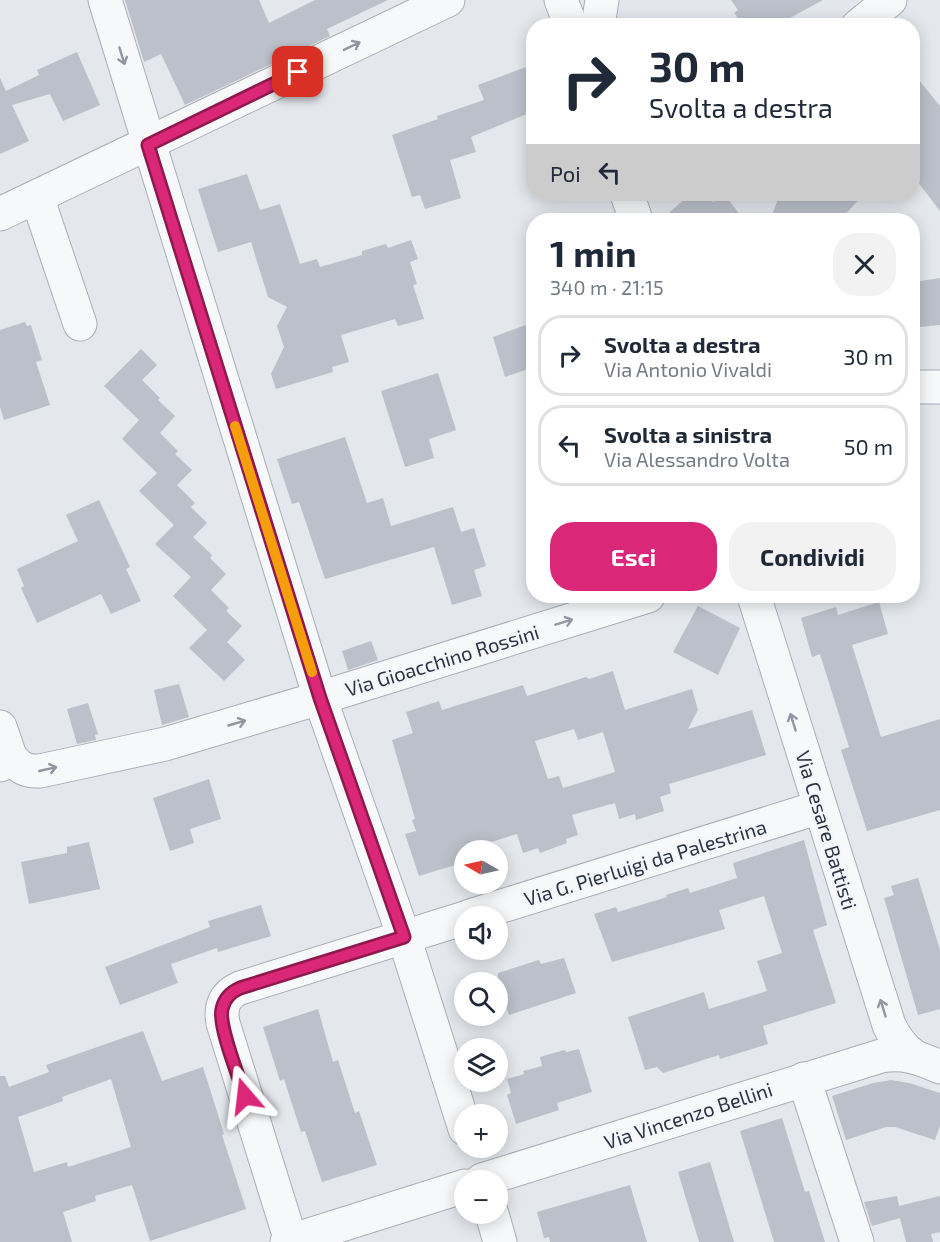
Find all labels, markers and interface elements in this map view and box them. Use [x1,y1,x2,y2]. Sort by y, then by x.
one-way arrow [343,40,361,52]
text: 30 m [649,40,745,90]
icon: right [550,42,628,120]
one-way arrow [117,46,128,65]
pin [272,46,323,97]
icon: arrive [281,55,314,88]
text: Svolta a destra [649,91,833,123]
icon: left [593,156,626,189]
text: Poi [550,160,581,186]
text: 1 min [550,231,637,274]
button: close [833,233,896,296]
text: 340 m · 21:15 [550,275,664,299]
text: Svolta a destra [604,331,761,357]
icon: right [553,339,586,372]
text: 30 m [843,343,893,369]
text: Via Antonio Vivaldi [604,357,772,381]
text: Svolta a sinistra [604,421,772,447]
icon: left [553,429,586,462]
text: 50 m [844,433,893,459]
text: Via Alessandro Volta [604,447,790,471]
button: Esci [550,522,717,591]
button: Condividi [729,522,896,591]
one-way arrow [554,616,573,627]
street label: Via Gioacchino Rossini [342,619,542,701]
one-way arrow [787,713,798,732]
one-way arrow [227,717,246,728]
street label: Via Cesare Battisti [791,748,863,912]
one-way arrow [38,763,57,774]
street label: Via G. Pierluigi da Palestrina [521,814,769,910]
north arrow [454,840,508,894]
map controls [454,840,508,1224]
button: sound [454,906,508,960]
button: search [454,972,508,1026]
one-way arrow [877,999,888,1018]
button: layers [454,1038,508,1092]
position arrow [213,1064,277,1128]
street label: Via Vincenzo Bellini [601,1076,775,1154]
button: + [454,1104,508,1158]
button: − [454,1170,508,1224]

